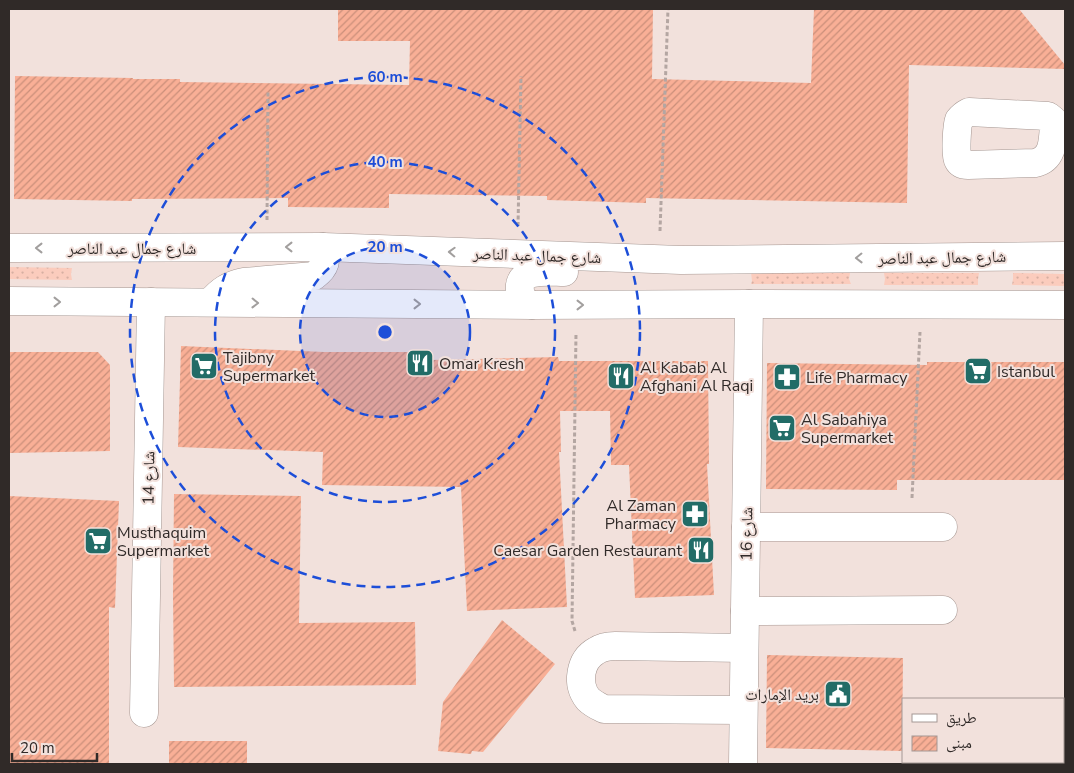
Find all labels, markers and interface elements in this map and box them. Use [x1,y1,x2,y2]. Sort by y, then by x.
text: 60 m [367,67,403,87]
text: 40 m [367,152,403,172]
text: 20 m [367,237,403,257]
street label: شارع جمال عبد الناصر [67,238,196,260]
one-way arrow [285,242,293,252]
one-way arrow [35,243,43,253]
street label: شارع جمال عبد الناصر [471,243,602,269]
street label: شارع جمال عبد الناصر [877,246,1006,270]
one-way arrow [447,247,455,257]
one-way arrow [855,253,862,263]
one-way arrow [54,297,62,307]
one-way arrow [252,298,259,308]
one-way arrow [414,299,422,309]
one-way arrow [576,300,584,310]
centre of rings [376,323,394,341]
place label: Tajibny Supermarket [223,347,316,387]
restaurant icon: Omar Kresh [405,348,435,378]
supermarket icon: Tajibny Supermarket [189,351,219,381]
place label: Omar Kresh [439,353,524,375]
supermarket icon: Istanbul [963,356,993,386]
place label: Al Kabab Al Afghani Al Raqi [640,357,753,397]
restaurant icon: Al Kabab Al Afghani Al Raqi [606,361,636,391]
place label: Istanbul [997,361,1055,383]
pharmacy icon: Life Pharmacy [772,362,802,392]
place label: Life Pharmacy [806,367,908,389]
place label: Al Sabahiya Supermarket [801,409,894,449]
supermarket icon: Al Sabahiya Supermarket [767,413,797,443]
street label: شارع 14 [138,451,160,505]
place label: Al Zaman Pharmacy [605,495,677,535]
pharmacy icon: Al Zaman Pharmacy [680,499,710,529]
street label: شارع 16 [736,507,758,561]
place label: Musthaquim Supermarket [117,522,210,562]
supermarket icon: Musthaquim Supermarket [83,526,113,556]
restaurant icon: Caesar Garden Restaurant [686,535,716,565]
place label: Caesar Garden Restaurant [493,540,682,562]
public building icon: بريد الإمارات [823,679,853,709]
place label: بريد الإمارات [745,684,819,706]
legend [902,698,1064,763]
text: طريق [946,708,977,728]
scale bar [12,730,98,762]
text: مبنى [946,733,972,753]
text: 20 m [20,738,55,758]

